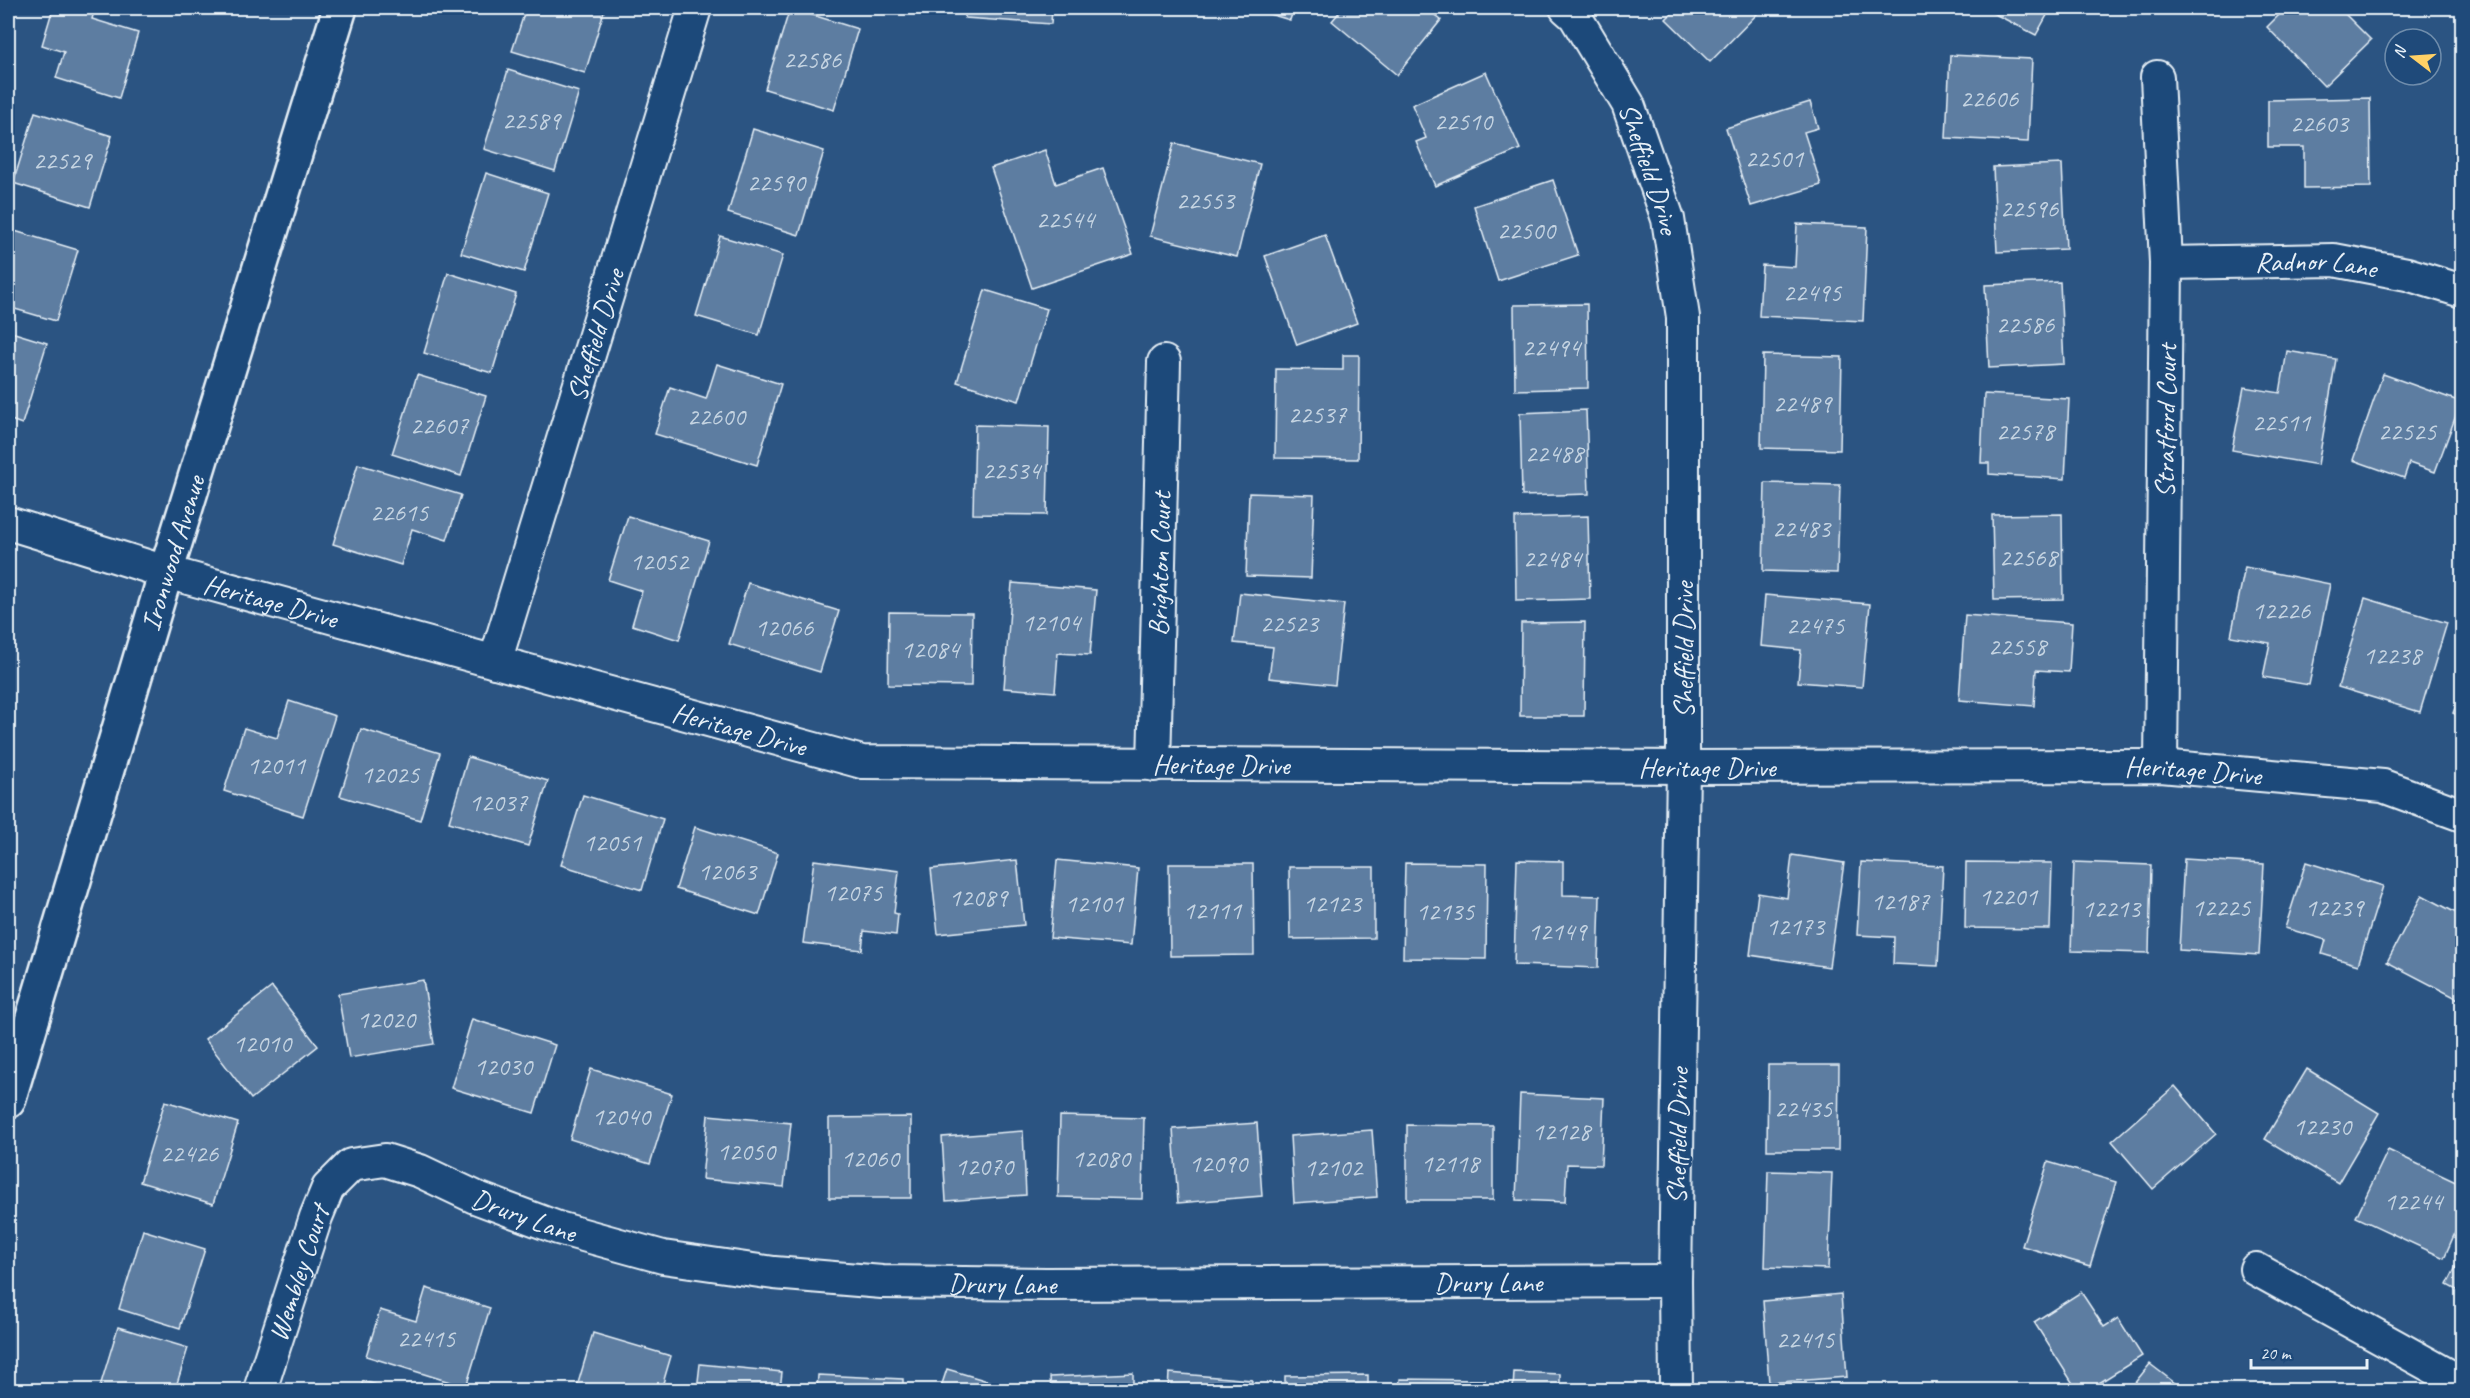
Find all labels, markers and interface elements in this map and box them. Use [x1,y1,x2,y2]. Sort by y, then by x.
north arrow [2383,27,2443,87]
text: N [2389,42,2412,61]
house number: 22586 [783,43,843,76]
house number: 22606 [1960,82,2020,115]
street label: Sheffield Drive [1611,98,1687,238]
house number: 22589 [502,104,563,137]
house number: 22510 [1434,105,1495,138]
house number: 22603 [2290,107,2351,140]
house number: 22501 [1745,142,1805,175]
house number: 22529 [33,144,94,177]
house number: 22590 [747,166,808,199]
house number: 22553 [1176,184,1237,217]
house number: 22596 [2000,192,2060,225]
house number: 22544 [1036,203,1097,236]
house number: 22500 [1497,214,1558,247]
street label: Radnor Lane [2254,243,2382,286]
street label: Sheffield Drive [559,263,633,405]
house number: 22495 [1783,276,1843,309]
house number: 22586 [1996,308,2056,341]
house number: 22494 [1522,331,1583,364]
street label: Stratford Court [2147,341,2184,498]
house number: 22489 [1773,387,1834,420]
house number: 22537 [1288,398,1348,431]
house number: 22600 [687,400,748,433]
house number: 22511 [2252,406,2312,439]
house number: 22607 [410,409,470,442]
house number: 22578 [1996,415,2057,448]
house number: 22525 [2378,415,2438,448]
house number: 22488 [1525,437,1586,470]
house number: 22534 [982,454,1043,487]
street label: Ironwood Avenue [132,470,213,635]
street label: Brighton Court [1140,489,1179,637]
house number: 22615 [370,496,430,529]
house number: 22483 [1772,512,1833,545]
house number: 22568 [1999,541,2060,574]
house number: 22484 [1523,542,1584,575]
house number: 12052 [630,545,691,578]
street label: Heritage Drive [200,566,343,637]
street label: Sheffield Drive [1666,580,1701,718]
house number: 12226 [2252,594,2312,627]
house number: 12104 [1022,606,1083,639]
house number: 22523 [1260,607,1321,640]
house number: 22475 [1786,609,1846,642]
house number: 12066 [755,611,815,644]
house number: 22558 [1988,630,2049,663]
house number: 12084 [901,633,962,666]
house number: 12238 [2363,639,2424,672]
street label: Heritage Drive [669,694,812,764]
street label: Heritage Drive [1152,747,1292,783]
house number: 12011 [247,749,307,782]
street label: Heritage Drive [2125,749,2265,793]
street label: Heritage Drive [1638,750,1778,785]
house number: 12025 [361,758,421,791]
house number: 12037 [469,786,529,819]
house number: 12051 [583,826,643,859]
house number: 12063 [698,855,759,888]
house number: 12075 [824,876,884,909]
house number: 12201 [1979,880,2039,913]
house number: 12089 [949,881,1010,914]
house number: 12187 [1871,885,1931,918]
house number: 12101 [1065,887,1125,920]
house number: 12123 [1303,887,1364,920]
house number: 12225 [2192,891,2252,924]
house number: 12239 [2305,891,2366,924]
house number: 12213 [2082,892,2143,925]
house number: 12111 [1183,894,1243,927]
house number: 12135 [1416,895,1476,928]
house number: 12173 [1766,910,1827,943]
house number: 12149 [1528,915,1589,948]
house number: 12020 [357,1003,418,1036]
house number: 12010 [233,1027,294,1060]
house number: 12030 [474,1050,535,1083]
street label: Sheffield Drive [1659,1066,1696,1204]
house number: 22435 [1774,1092,1834,1125]
house number: 12040 [592,1100,653,1133]
house number: 12230 [2293,1110,2354,1143]
house number: 12128 [1532,1115,1593,1148]
house number: 12050 [717,1135,778,1168]
house number: 22426 [160,1137,220,1170]
house number: 12060 [841,1142,902,1175]
house number: 12080 [1072,1142,1133,1175]
house number: 12090 [1189,1147,1250,1180]
house number: 12118 [1421,1147,1482,1180]
house number: 12070 [955,1150,1016,1183]
house number: 12102 [1304,1151,1365,1184]
street label: Drury Lane [467,1180,582,1251]
house number: 12244 [2384,1185,2445,1218]
street label: Wembley Court [260,1197,338,1345]
street label: Drury Lane [1434,1265,1544,1300]
street label: Drury Lane [948,1266,1058,1302]
house number: 22415 [397,1322,457,1355]
house number: 22415 [1776,1323,1836,1356]
scale bar [2251,1332,2366,1370]
text: 20 m [2260,1342,2293,1364]

